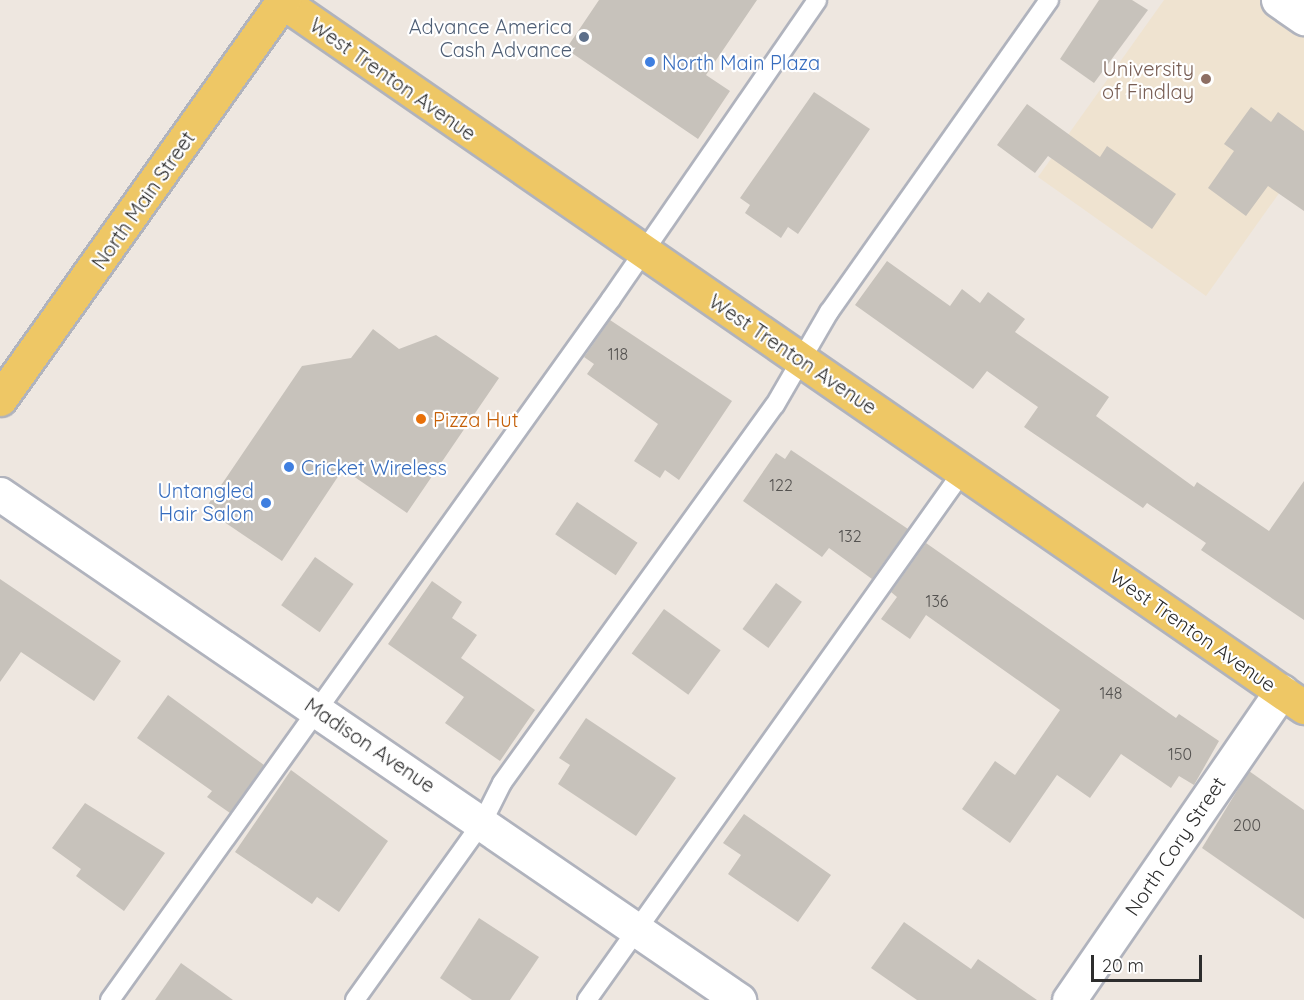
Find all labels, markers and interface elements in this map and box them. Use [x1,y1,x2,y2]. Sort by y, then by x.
street label: West Trenton Avenue [305,13,481,145]
place label: Advance America Cash Advance [409,14,572,61]
marker: Advance America Cash Advance [577,30,591,44]
place label: North Main Plaza [662,50,820,74]
marker: North Main Plaza [643,55,657,69]
place label: University of Findlay [1102,56,1194,103]
marker: University of Findlay [1199,72,1213,86]
street label: North Main Street [87,127,199,273]
street label: West Trenton Avenue [705,289,881,419]
house number: 118 [608,344,628,364]
place label: Pizza Hut [433,407,518,431]
marker: Pizza Hut [414,412,428,426]
place label: Cricket Wireless [301,455,447,479]
marker: Cricket Wireless [282,460,296,474]
house number: 122 [769,475,793,495]
place label: Untangled Hair Salon [157,479,254,526]
marker: Untangled Hair Salon [259,496,273,510]
house number: 132 [838,526,862,546]
street label: West Trenton Avenue [1105,564,1281,696]
house number: 136 [926,591,948,611]
house number: 148 [1100,683,1122,703]
street label: Madison Avenue [300,693,440,797]
house number: 150 [1168,744,1192,764]
street label: North Cory Street [1120,772,1230,920]
house number: 200 [1233,815,1261,835]
scale bar [1094,943,1205,981]
text: 20 m [1102,954,1144,977]

